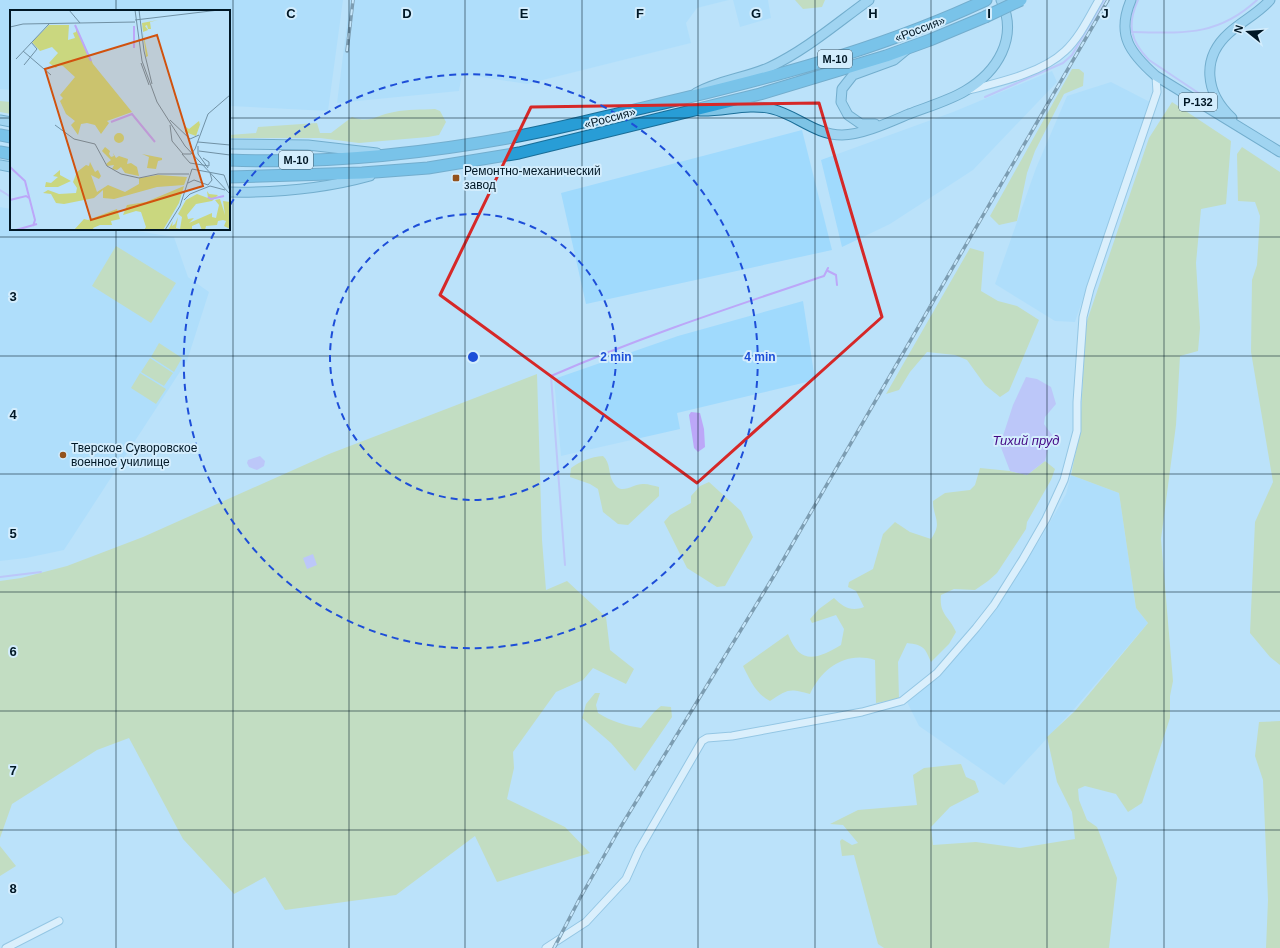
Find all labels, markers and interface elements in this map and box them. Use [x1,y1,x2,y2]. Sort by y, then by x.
text: C [286,6,296,21]
text: D [402,6,412,21]
text: E [520,6,529,21]
text: F [636,6,644,21]
text: G [751,6,761,21]
text: H [868,6,878,21]
text: I [987,6,991,21]
text: J [1101,6,1109,21]
inset map [10,10,230,230]
north arrow [1228,12,1268,52]
street label: «Россия» [893,13,947,45]
text: N [1232,23,1245,35]
road number: М-10 [818,50,852,68]
road number: Р-132 [1179,93,1217,111]
street label: «Россия» [583,104,638,132]
road number: М-10 [279,151,313,169]
place label: Ремонтно-механический завод [464,164,601,192]
marker: Ремонтно-механический завод [451,173,461,183]
text: 3 [9,289,17,304]
centre of rings [466,350,480,364]
text: 2 min [600,350,632,364]
text: 4 min [744,350,776,364]
text: 4 [9,407,17,422]
water label: Тихий пруд [993,433,1059,448]
place label: Тверское Суворовское военное училище [71,441,198,469]
marker: Тверское Суворовское военное училище [58,450,68,460]
text: 5 [9,526,17,541]
text: 6 [9,644,17,659]
text: 7 [9,763,17,778]
text: 8 [9,881,17,896]

